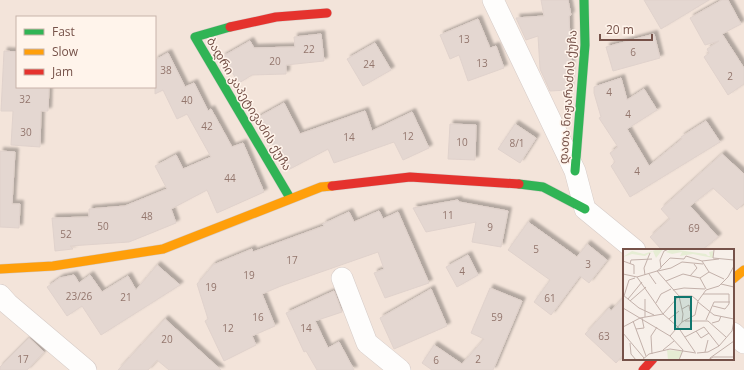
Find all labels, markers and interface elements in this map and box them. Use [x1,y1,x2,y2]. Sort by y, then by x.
legend [16,16,156,88]
scale bar [600,16,652,42]
text: 20 m [606,21,634,38]
text: Fast [52,23,75,40]
street label: დათა ნიჟარაძის ქუჩა [554,29,581,165]
house number: 13 [458,32,470,46]
street label: ბადრი კაპეტივაძის ქუჩა [203,34,296,174]
house number: 22 [303,42,315,56]
text: Slow [52,43,79,60]
house number: 6 [630,45,636,59]
house number: 20 [269,54,281,68]
house number: 13 [476,56,488,70]
house number: 24 [363,57,375,71]
text: Jam [51,63,73,80]
house number: 38 [160,63,172,77]
house number: 2 [727,69,733,83]
house number: 4 [606,85,612,99]
house number: 32 [19,92,31,106]
house number: 40 [181,93,193,107]
house number: 4 [625,107,631,121]
house number: 42 [201,119,213,133]
house number: 30 [20,125,32,139]
house number: 12 [402,129,414,143]
house number: 14 [343,130,355,144]
house number: 10 [456,135,468,149]
house number: 8/1 [509,136,525,150]
house number: 4 [634,164,640,178]
house number: 44 [224,171,236,185]
house number: 11 [442,208,454,222]
house number: 48 [141,209,153,223]
house number: 50 [97,219,109,233]
house number: 9 [487,220,493,234]
house number: 69 [688,221,700,235]
house number: 52 [60,227,72,241]
house number: 5 [533,242,539,256]
inset map [623,249,734,360]
house number: 17 [286,253,298,267]
house number: 3 [585,257,591,271]
house number: 4 [459,264,465,278]
house number: 19 [243,268,255,282]
house number: 19 [205,280,217,294]
house number: 23/26 [66,289,93,303]
house number: 21 [120,290,132,304]
house number: 61 [544,291,556,305]
house number: 16 [252,310,264,324]
house number: 59 [491,310,503,324]
house number: 12 [222,321,234,335]
house number: 14 [300,321,312,335]
house number: 63 [598,329,610,343]
house number: 20 [161,332,173,346]
house number: 17 [17,352,29,366]
house number: 2 [475,352,481,366]
house number: 6 [433,353,439,367]

